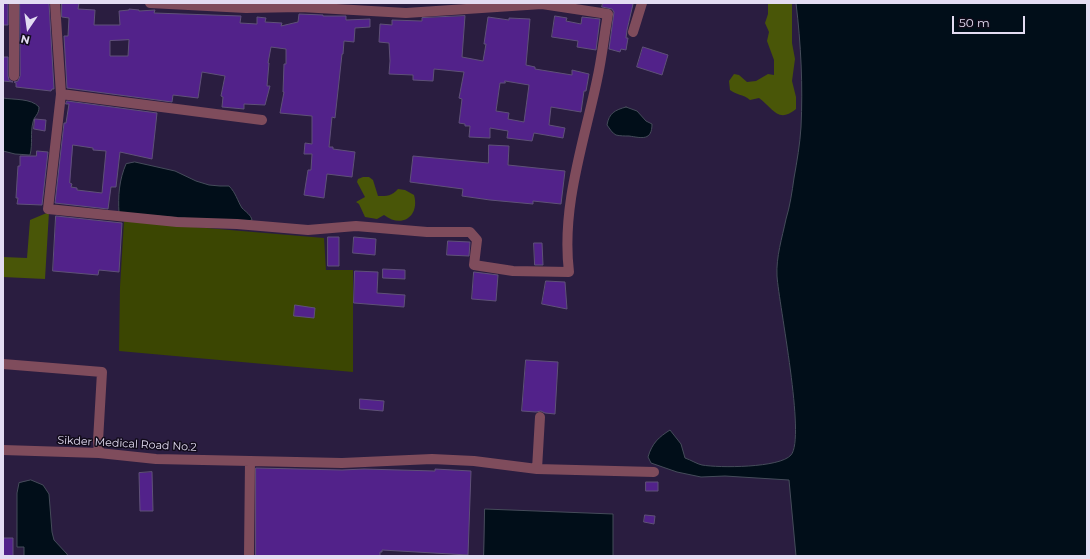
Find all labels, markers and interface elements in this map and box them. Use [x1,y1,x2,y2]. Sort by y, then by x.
north arrow [8,8,48,48]
scale bar [954,8,1027,34]
text: 50 m [959,15,990,30]
text: N [19,32,31,48]
street label: Sikder Medical Road No.2 [57,434,197,454]

